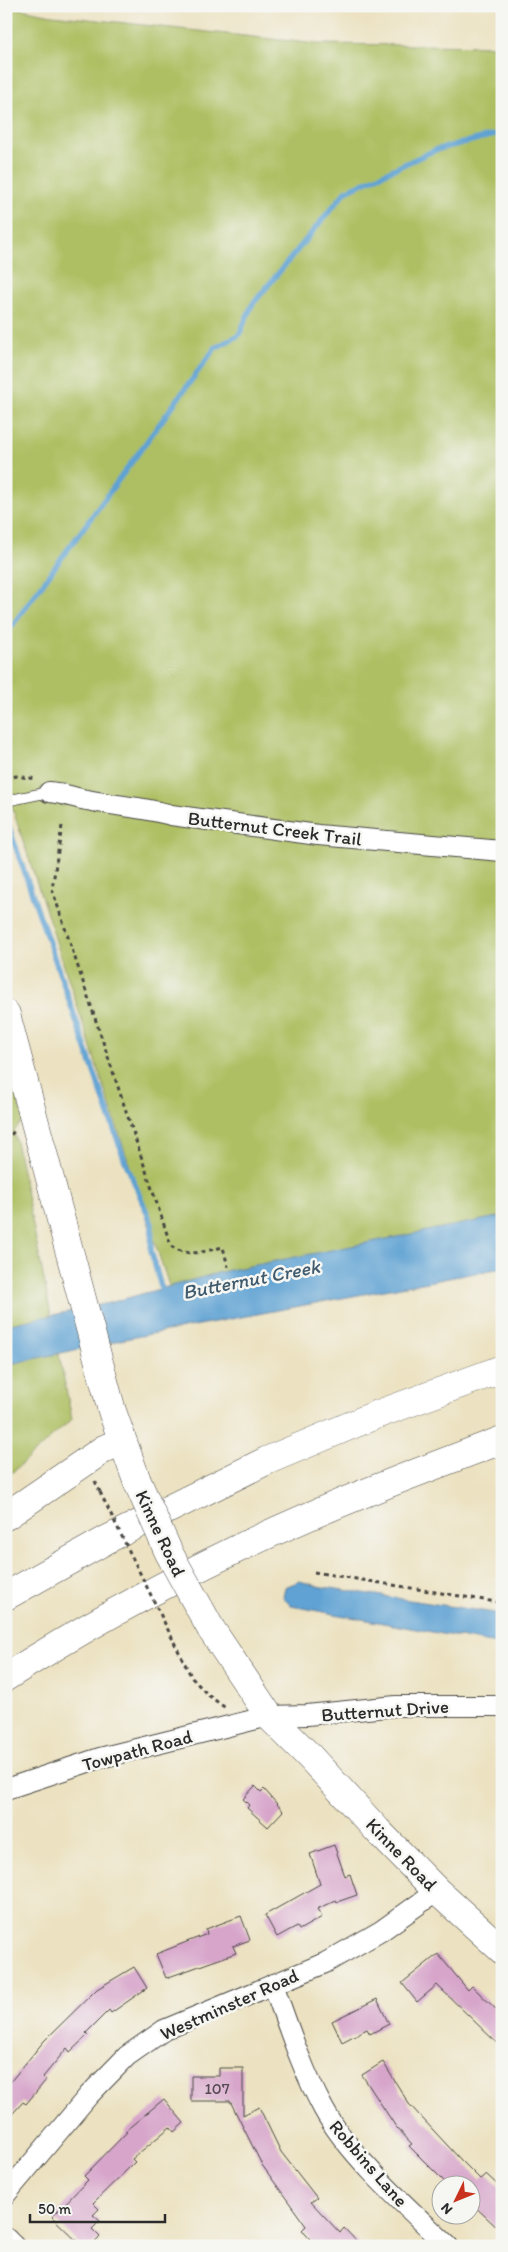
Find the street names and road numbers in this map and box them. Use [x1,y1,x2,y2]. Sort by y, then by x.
street label: Butternut Creek Trail [187,806,364,851]
street label: Kinne Road [131,1486,191,1581]
street label: Butternut Drive [320,1695,450,1726]
street label: Towpath Road [80,1725,195,1776]
street label: Kinne Road [361,1813,443,1896]
street label: Westminster Road [156,1964,302,2045]
street label: Robbins Lane [325,2115,413,2212]

